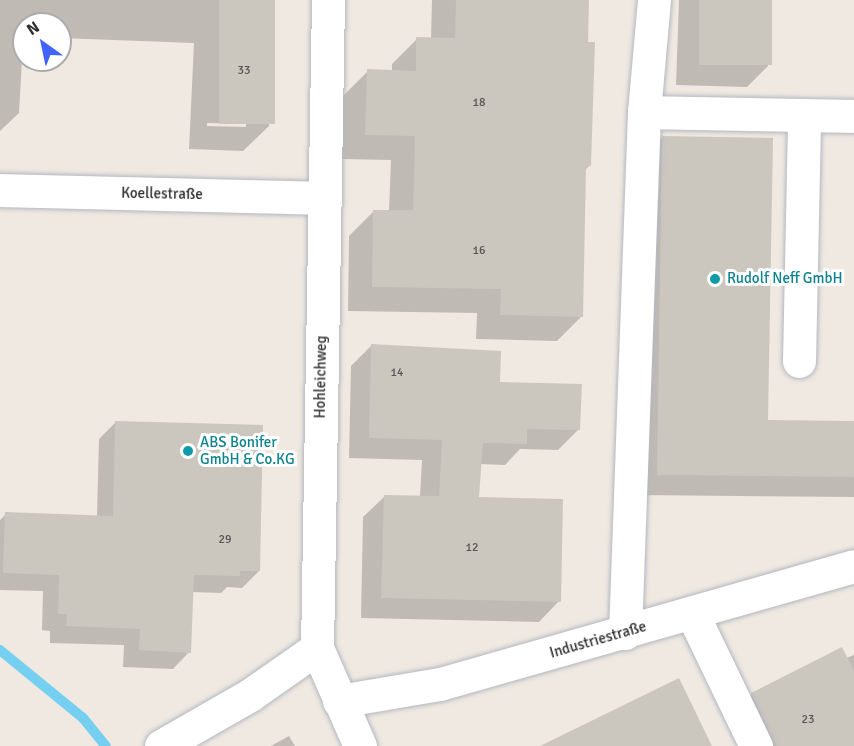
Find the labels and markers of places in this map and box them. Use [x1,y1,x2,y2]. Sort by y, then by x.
place label: Rudolf Neff GmbH [727,270,843,288]
marker: Rudolf Neff GmbH [708,272,722,286]
place label: ABS Bonifer GmbH & Co.KG [200,433,295,468]
marker: ABS Bonifer GmbH & Co.KG [181,444,195,458]

